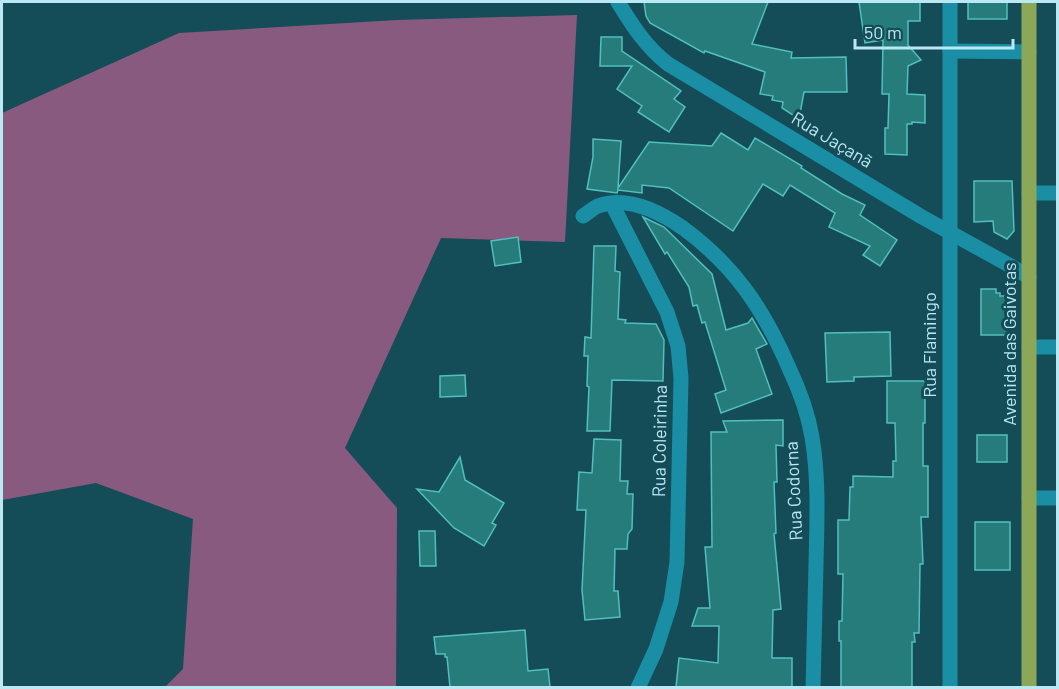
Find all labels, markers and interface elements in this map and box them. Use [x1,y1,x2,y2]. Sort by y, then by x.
scale bar [855,12,1012,50]
text: 50 m [864,21,902,43]
street label: Rua Jaçanã [788,106,877,172]
street label: Avenida das Gaivotas [998,262,1020,426]
street label: Rua Flamingo [918,292,940,398]
street label: Rua Coleirinha [647,385,671,497]
street label: Rua Codorna [779,441,807,541]

